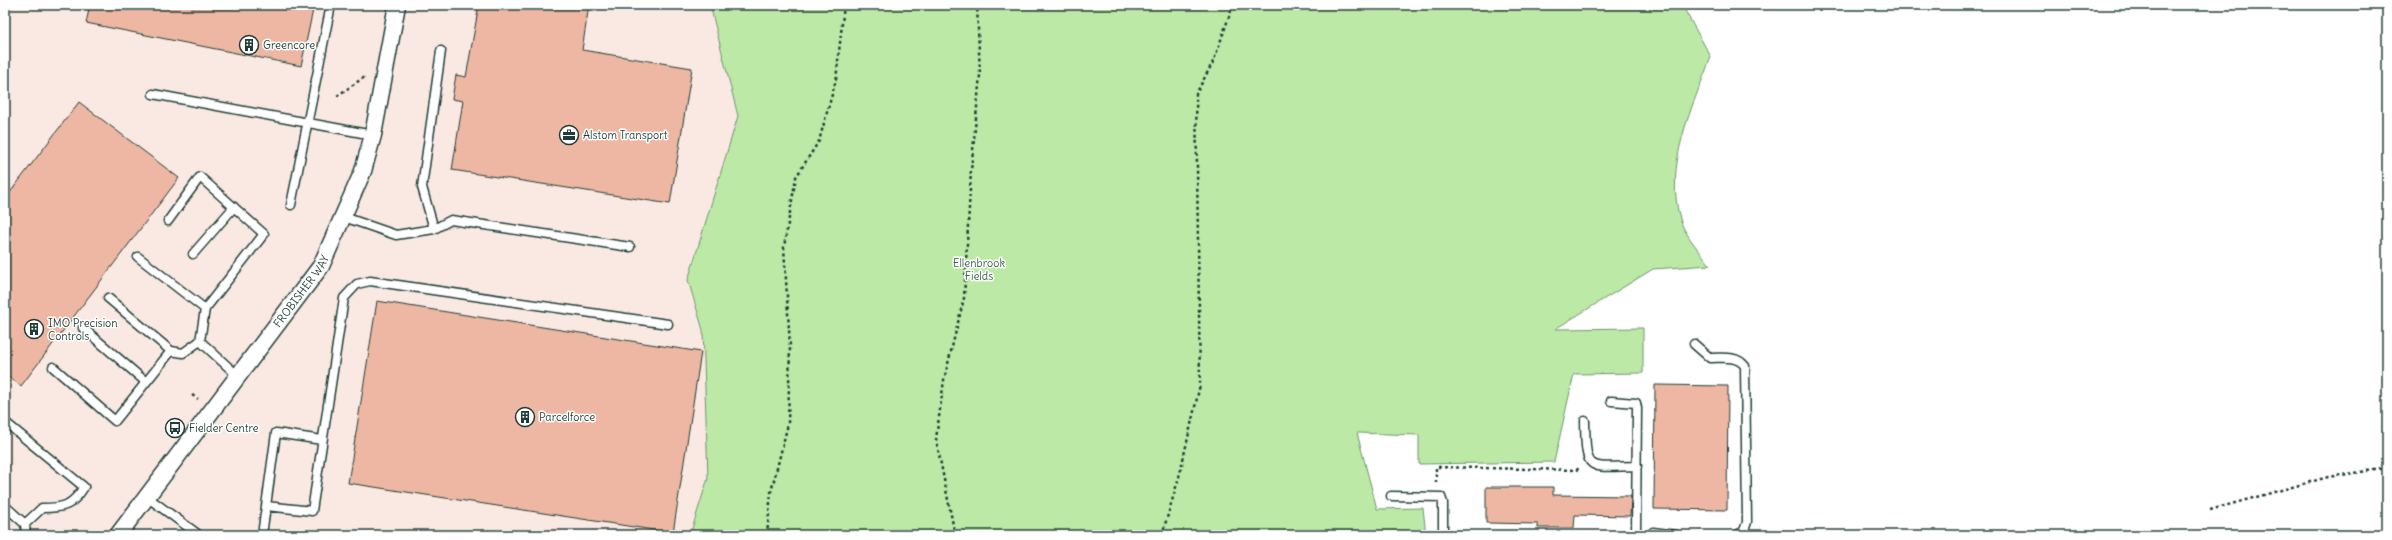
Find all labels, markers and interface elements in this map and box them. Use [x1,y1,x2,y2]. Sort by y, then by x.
building icon: Greencore [238,34,260,56]
place label: Greencore [263,38,315,52]
office icon: Alstom Transport [558,124,580,146]
place label: Alstom Transport [583,128,668,142]
street label: FROBISHER WAY [270,253,332,330]
park label: Ellenbrook Fields [953,256,1005,283]
place label: IMO Precision Controls [48,316,118,343]
building icon: IMO Precision Controls [23,318,45,340]
building icon: Parcelforce [514,406,536,428]
place label: Parcelforce [539,410,595,424]
bus stop icon: Fielder Centre [164,417,186,439]
place label: Fielder Centre [189,421,259,435]

